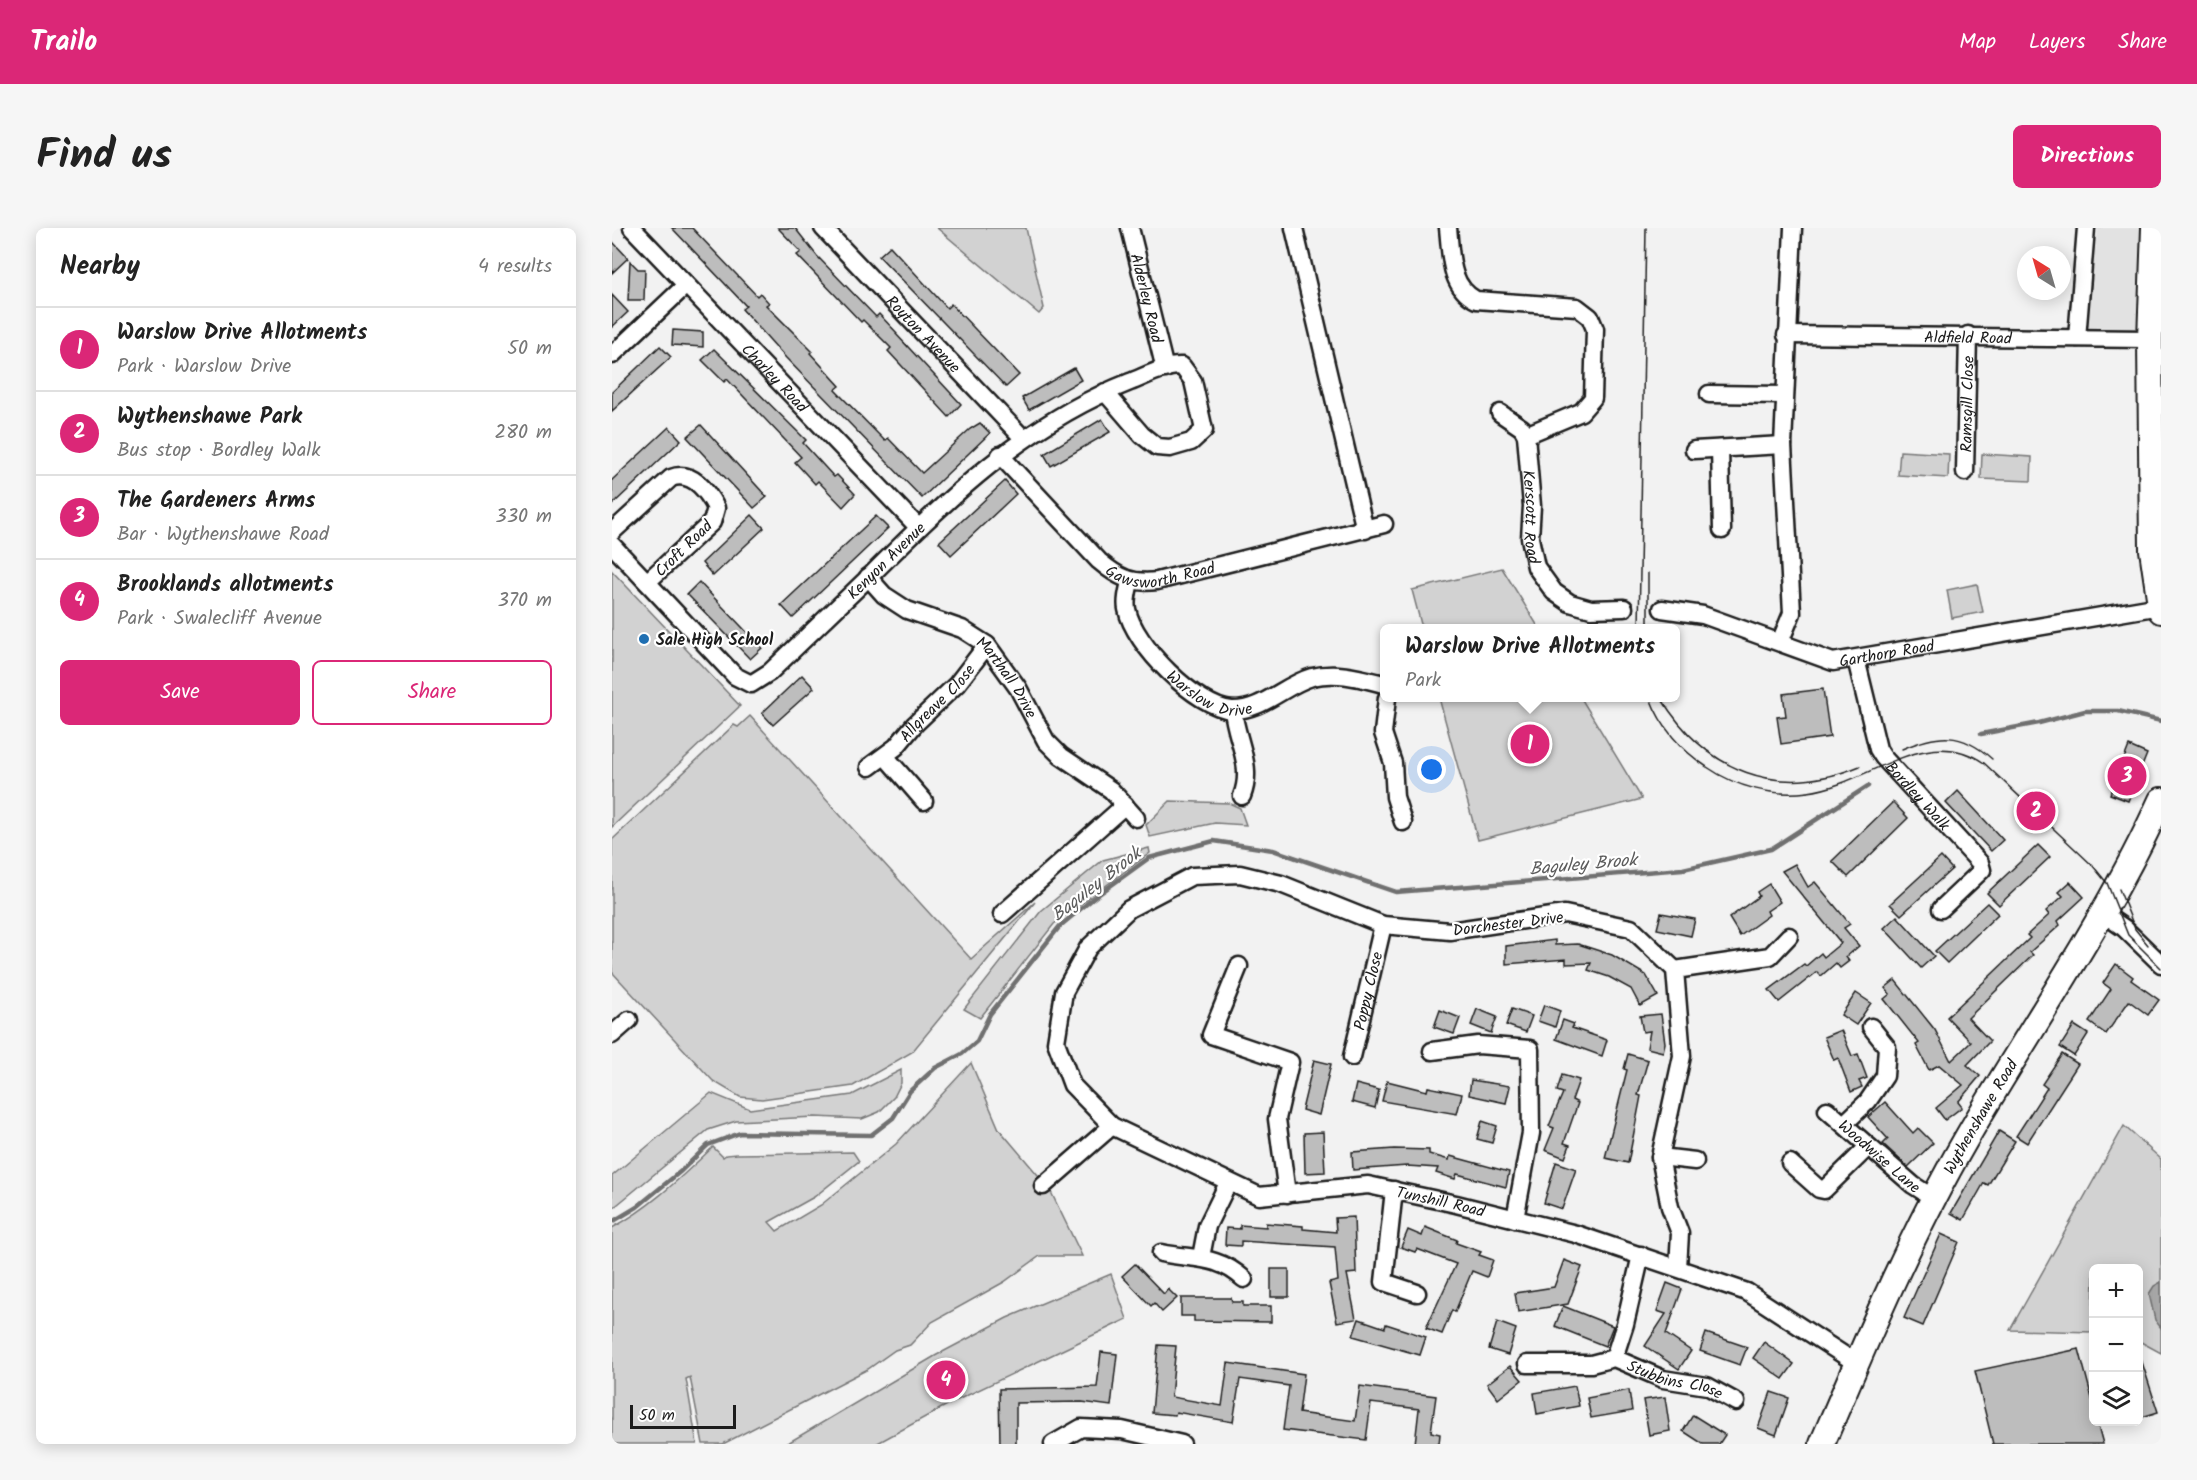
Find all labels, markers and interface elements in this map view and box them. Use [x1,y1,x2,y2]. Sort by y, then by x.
text: Trailo [30,20,97,65]
text: Map [1959,26,1996,59]
text: Layers [2029,26,2085,59]
text: Share [2118,26,2167,59]
text: Find us [36,123,172,190]
button: Directions [2013,125,2161,188]
text: Nearby [60,246,140,288]
north arrow [2017,246,2071,300]
text: 4 results [478,251,552,283]
street label: Alderley Road [1123,251,1169,347]
street label: Royton Avenue [879,290,966,379]
text: Warslow Drive Allotments [117,316,367,351]
street label: Aldfield Road [1924,326,2013,351]
text: 1 [76,333,83,365]
text: 50 m [507,333,552,365]
street label: Chorley Road [735,338,814,420]
text: Park · Warslow Drive [117,351,291,383]
street label: Ramsgill Close [1954,355,1982,453]
text: Wythenshawe Park [117,400,302,435]
text: 2 [74,417,85,449]
text: 280 m [494,417,552,449]
text: Bus stop · Bordley Walk [117,435,321,467]
street label: Kerscott Road [1515,469,1546,567]
text: The Gardeners Arms [117,484,315,519]
text: 3 [74,501,85,533]
text: 330 m [495,501,552,533]
street label: Croft Road [649,514,720,583]
street label: Kenyon Avenue [842,517,932,606]
text: Bar · Wythenshawe Road [117,519,329,551]
street label: Gawsworth Road [1100,556,1219,596]
text: Brooklands allotments [117,568,333,603]
text: 4 [74,585,85,617]
text: 370 m [497,585,552,617]
text: Park · Swalecliff Avenue [117,603,322,635]
popup [1380,624,1680,702]
place label: Sale High School [656,628,774,653]
street label: Marthall Drive [971,630,1043,723]
text: Warslow Drive Allotments [1405,630,1655,665]
marker: Sale High School [637,632,651,646]
street label: Garthorp Road [1837,634,1937,675]
street label: Allgreave Close [894,659,982,748]
button: Save [60,660,300,725]
button: Share [312,660,552,725]
street label: Warslow Drive [1160,665,1255,724]
text: Park [1405,665,1441,697]
pin: 1 [1510,722,1550,766]
pin: 3 [2108,754,2146,798]
your location [1417,755,1446,784]
street label: Bordley Walk [1878,756,1956,837]
pin: 2 [2016,788,2056,834]
water label: Baguley Brook [1046,839,1150,930]
water label: Baguley Brook [1528,846,1640,885]
street label: Dorchester Drive [1452,905,1565,944]
street label: Poppy Close [1348,949,1390,1033]
street label: Wythenshawe Road [1938,1054,2025,1179]
street label: Woodwise Lane [1832,1114,1925,1201]
street label: Tunshill Road [1394,1180,1488,1225]
map controls [2089,1264,2143,1426]
button: + [2089,1264,2143,1318]
button: − [2089,1318,2143,1372]
street label: Stubbins Close [1623,1354,1727,1407]
pin: 4 [926,1358,966,1402]
button: layers [2089,1372,2143,1426]
scale bar [630,1402,736,1430]
text: 50 m [639,1403,675,1428]

